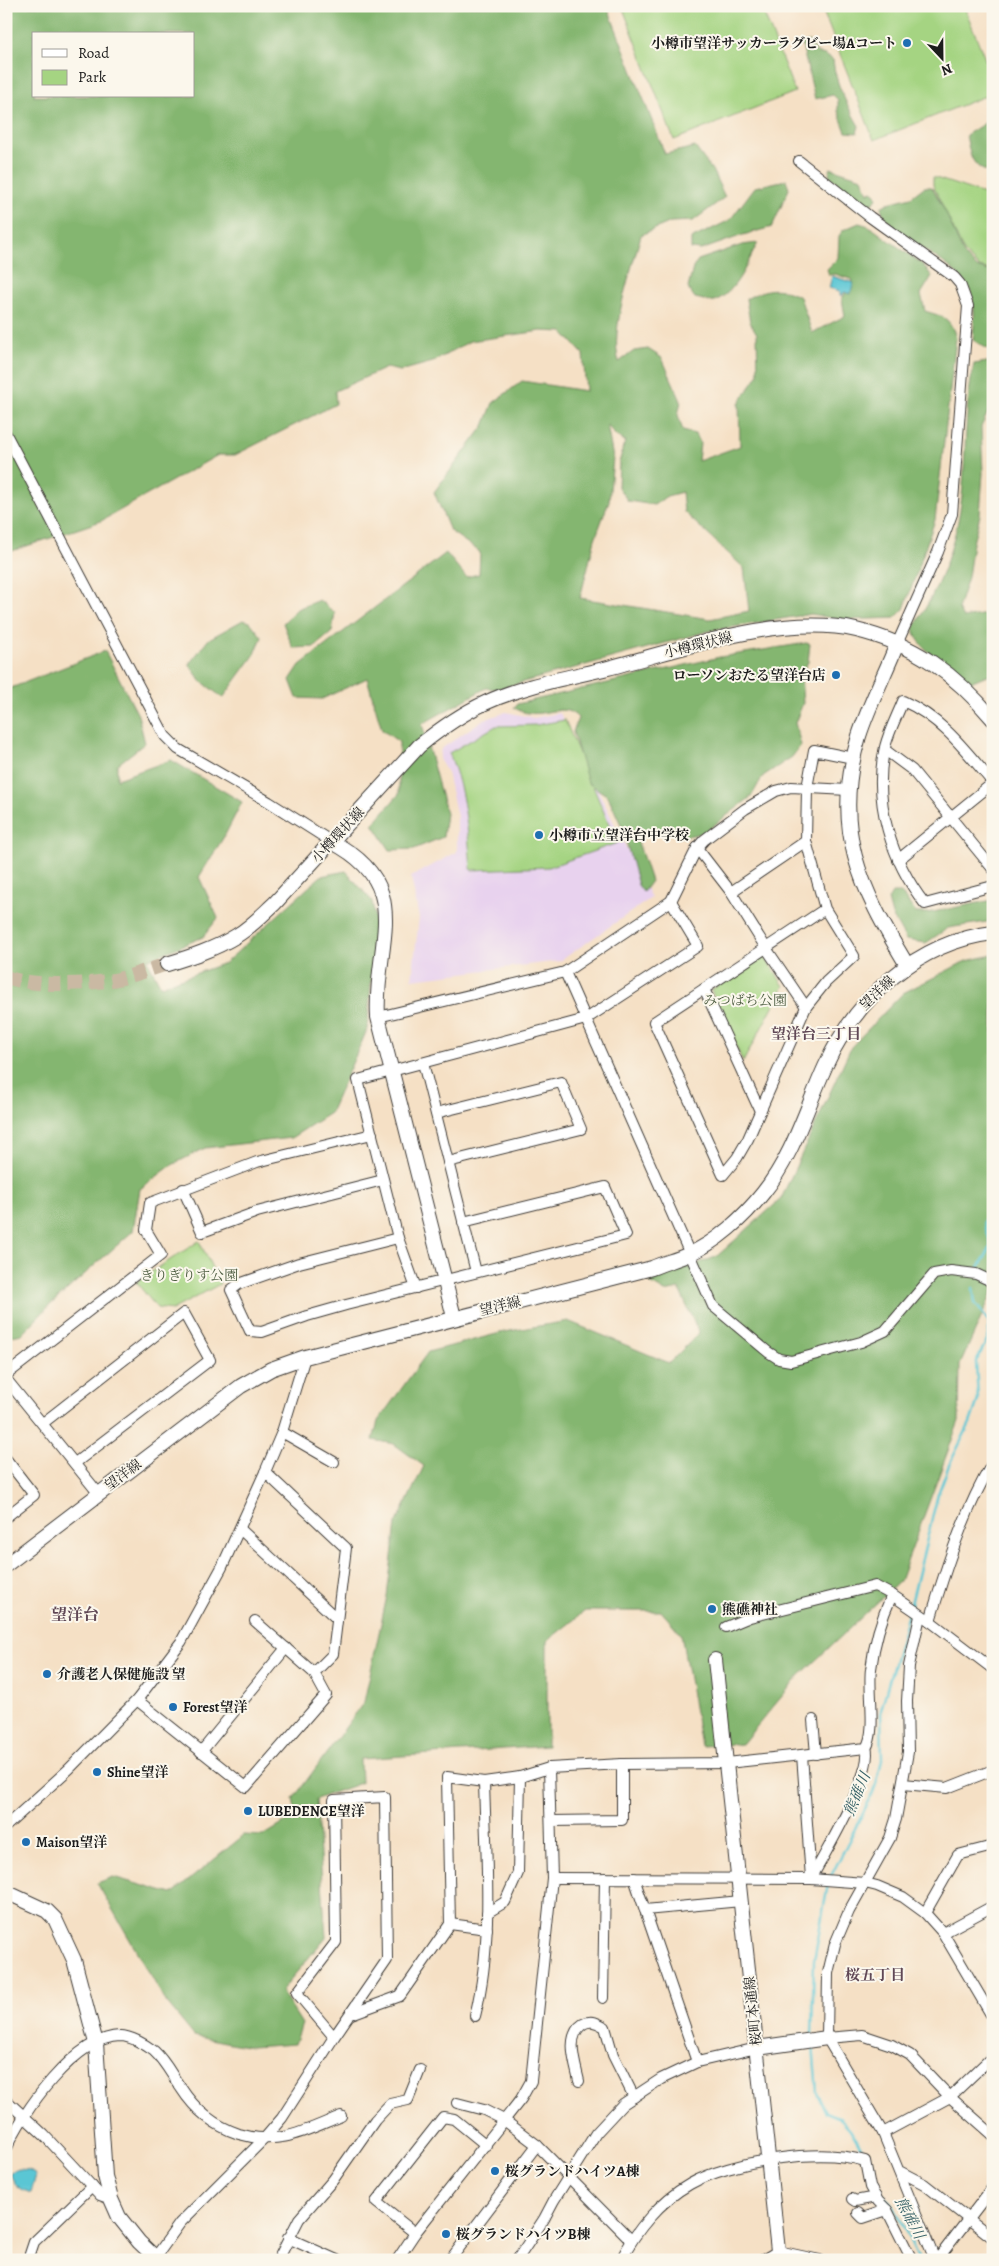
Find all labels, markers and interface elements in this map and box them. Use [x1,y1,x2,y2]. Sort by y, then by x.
legend [32,32,195,98]
north arrow [916,32,966,82]
place label: 小樽市望洋サッカーラグビー場Aコート [651,34,897,53]
marker: 小樽市望洋サッカーラグビー場Aコート [901,37,913,49]
text: Road [78,43,110,63]
text: N [938,59,955,80]
text: Park [78,67,107,87]
street label: 小樽環状線 [662,627,734,663]
place label: ローソンおたる望洋台店 [673,666,826,685]
marker: ローソンおたる望洋台店 [830,669,842,681]
street label: 小樽環状線 [307,803,369,867]
place label: 小樽市立望洋台中学校 [549,826,689,845]
marker: 小樽市立望洋台中学校 [533,829,545,841]
street label: 望洋線 [855,972,899,1014]
park label: みつばち公園 [703,991,787,1010]
district label: 望洋台三丁目 [771,1024,861,1044]
park label: きりぎりす公園 [140,1266,238,1285]
street label: 望洋線 [477,1292,523,1320]
street label: 望洋線 [101,1455,145,1495]
place label: 熊礁神社 [722,1600,778,1619]
marker: 熊礁神社 [706,1603,718,1615]
district label: 望洋台 [51,1604,99,1626]
place label: 介護老人保健施設 望 [57,1665,185,1684]
marker: 介護老人保健施設 望 [41,1668,53,1680]
place label: Forest望洋 [183,1698,247,1717]
marker: Forest望洋 [167,1701,179,1713]
place label: Shine望洋 [107,1763,169,1782]
marker: Shine望洋 [91,1766,103,1778]
water label: 熊碓川 [839,1768,876,1819]
place label: LUBEDENCE望洋 [258,1802,365,1821]
marker: LUBEDENCE望洋 [242,1805,254,1817]
place label: Maison望洋 [36,1833,107,1852]
marker: Maison望洋 [20,1836,32,1848]
district label: 桜五丁目 [845,1965,905,1985]
street label: 桜町本通線 [740,1975,766,2047]
place label: 桜グランドハイツA棟 [505,2162,639,2181]
marker: 桜グランドハイツA棟 [489,2165,501,2177]
water label: 熊碓川 [891,2193,930,2244]
place label: 桜グランドハイツB棟 [456,2225,591,2244]
marker: 桜グランドハイツB棟 [440,2228,452,2240]

